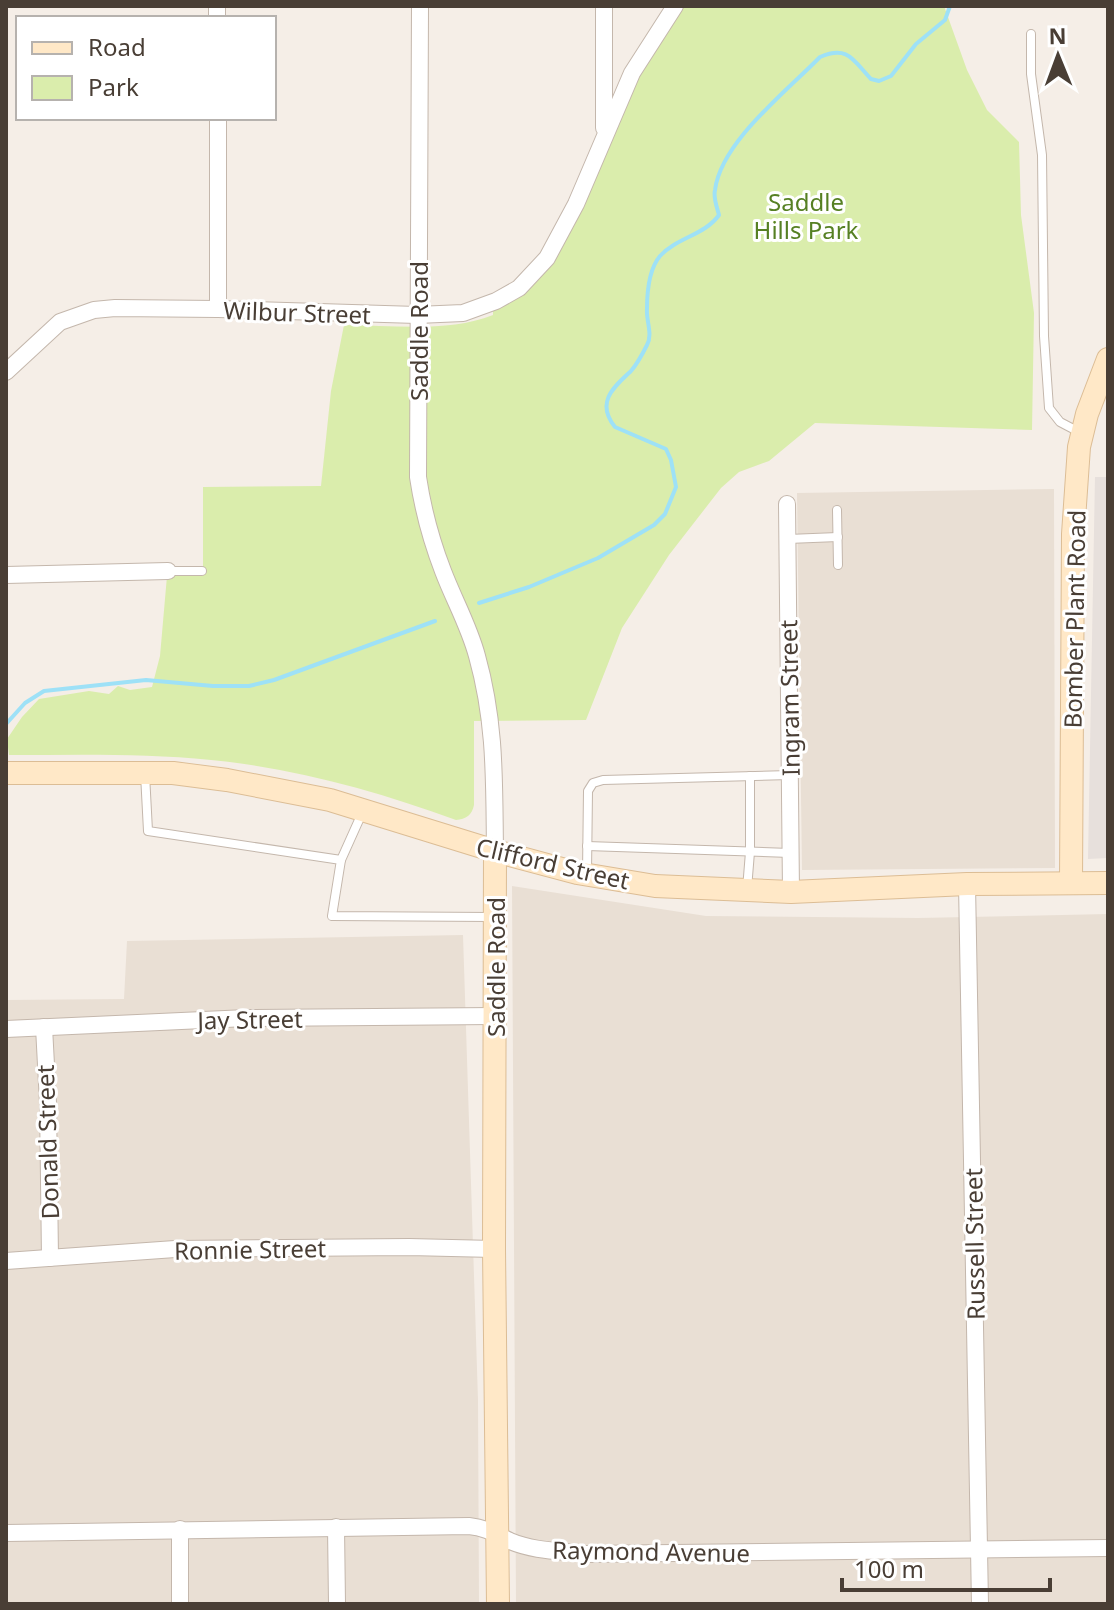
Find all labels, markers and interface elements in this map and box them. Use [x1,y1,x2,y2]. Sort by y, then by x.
legend [16,16,276,120]
north arrow [1018,16,1098,96]
text: N [1048,20,1067,50]
text: Road [88,30,146,63]
text: Park [88,70,139,103]
park label: Saddle Hills Park [754,185,859,246]
street label: Saddle Road [402,261,435,401]
street label: Wilbur Street [223,293,372,331]
street label: Bomber Plant Road [1056,509,1092,729]
street label: Ingram Street [771,619,807,776]
street label: Clifford Street [473,829,633,897]
street label: Saddle Road [479,897,512,1037]
street label: Jay Street [195,1002,303,1036]
street label: Donald Street [28,1064,66,1220]
street label: Russell Street [956,1167,992,1320]
street label: Ronnie Street [174,1231,327,1267]
street label: Raymond Avenue [552,1533,750,1569]
scale bar [842,1542,1050,1592]
text: 100 m [854,1552,924,1585]

